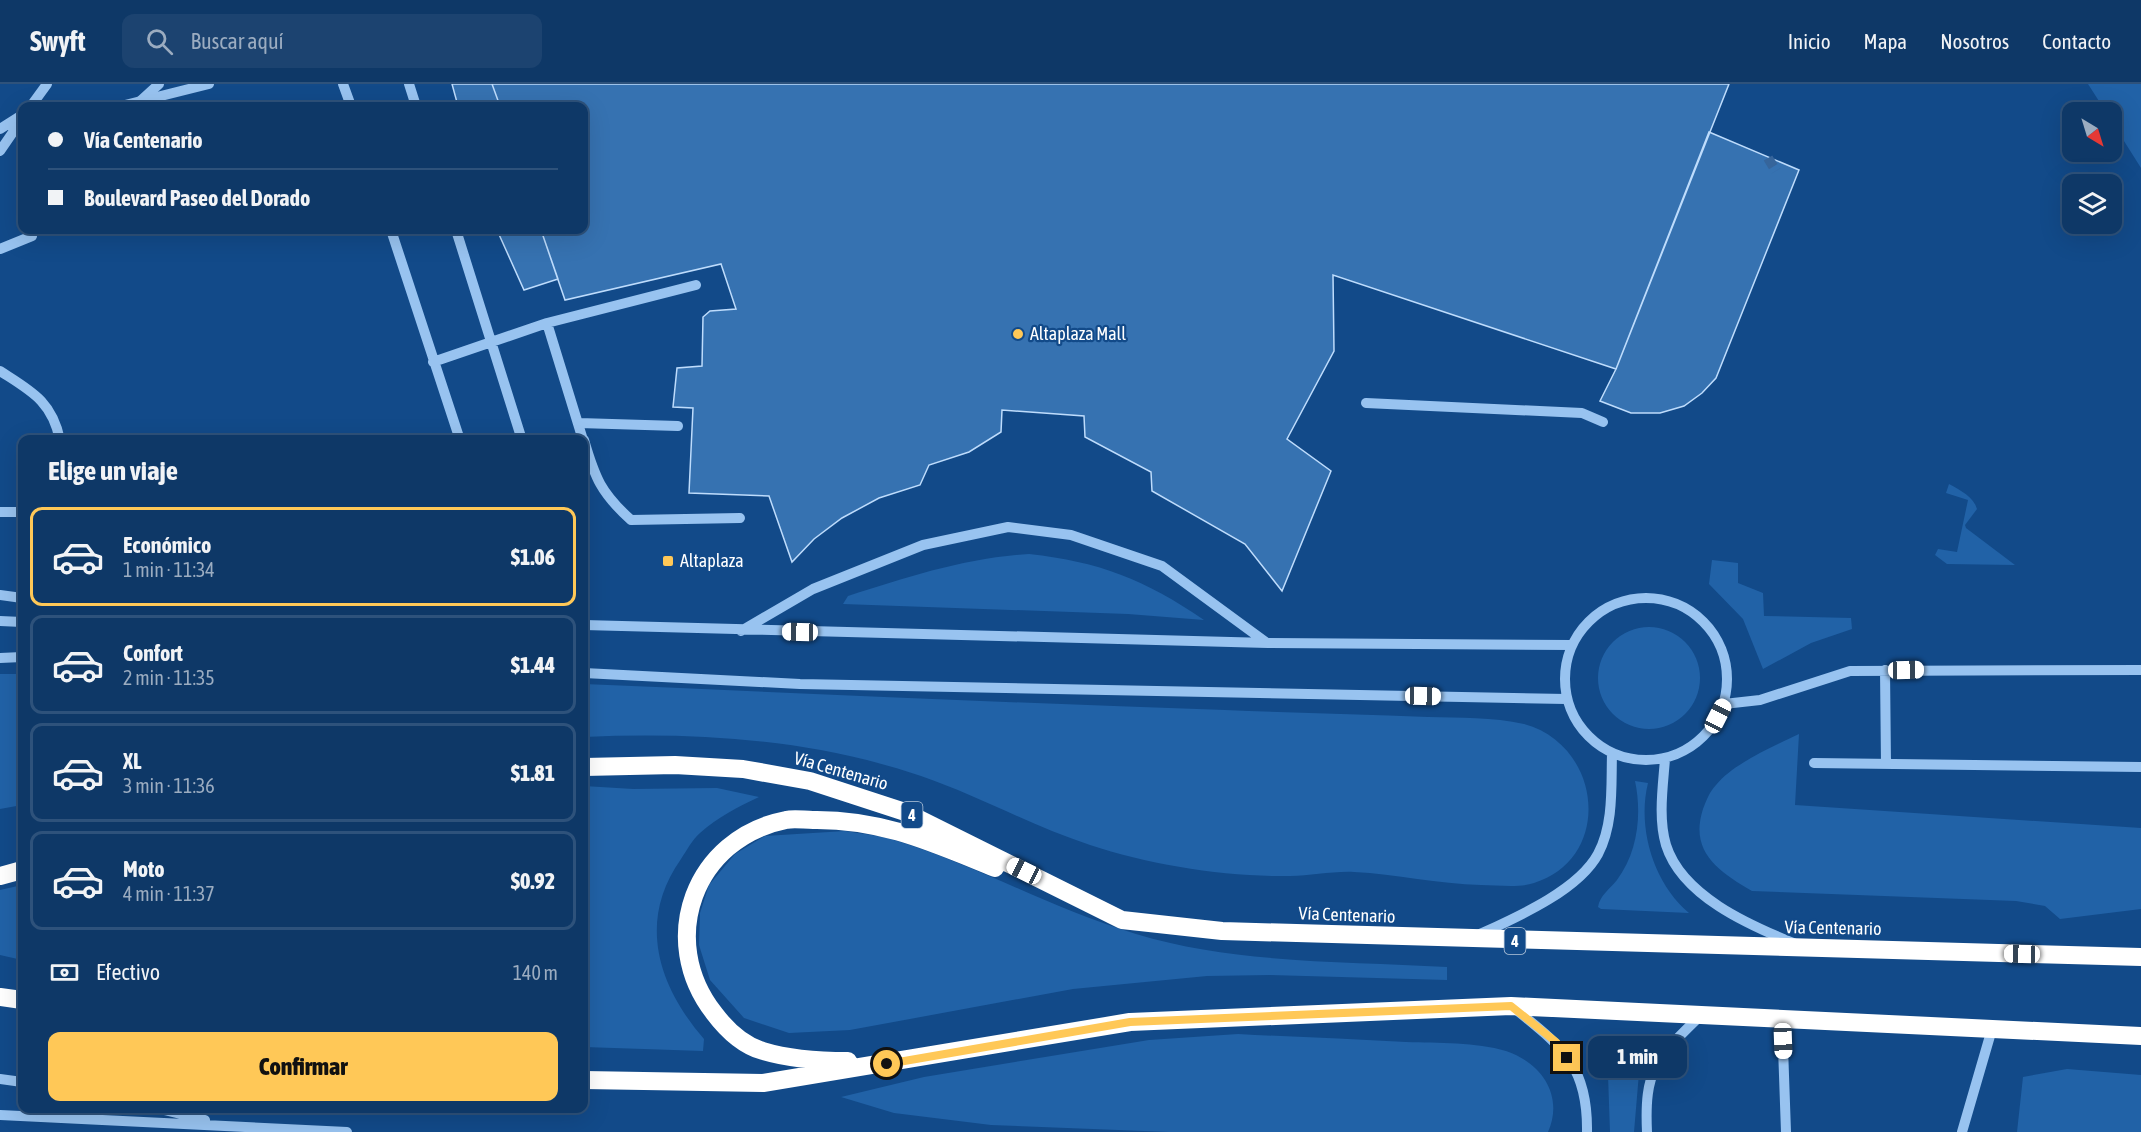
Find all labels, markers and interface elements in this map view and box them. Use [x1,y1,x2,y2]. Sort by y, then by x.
search box [122,14,542,68]
text: Swyft [30,25,86,57]
icon: search [143,25,176,58]
text: Buscar aquí [191,28,284,54]
text: Inicio [1788,29,1831,53]
text: Mapa [1864,29,1907,53]
text: Nosotros [1940,29,2009,53]
text: Contacto [2042,29,2111,53]
north arrow [2062,102,2122,162]
map controls [2062,102,2122,234]
text: Vía Centenario [84,127,203,153]
button: layers [2062,174,2122,234]
text: Boulevard Paseo del Dorado [84,185,310,211]
place label: Altaplaza Mall [1030,323,1126,344]
marker: Altaplaza Mall [1011,327,1025,341]
text: Elige un viaje [48,455,178,486]
icon: car [51,530,105,584]
text: Económico [123,532,211,558]
text: $1.06 [511,544,555,570]
place label: Altaplaza [680,550,744,571]
marker: Altaplaza [661,554,675,568]
text: 1 min · 11:34 [123,558,215,581]
car [782,623,818,641]
icon: car [51,638,105,692]
text: Confort [123,640,183,666]
text: $1.44 [511,652,555,678]
car [1888,661,1924,679]
text: 2 min · 11:35 [123,666,215,689]
car [1405,687,1441,705]
car [1702,696,1734,736]
icon: car [51,746,105,800]
street label: Vía Centenario [792,747,891,794]
text: XL [123,748,141,774]
text: $1.81 [511,760,555,786]
text: 3 min · 11:36 [123,774,215,797]
road number: 4 [902,802,922,828]
icon: car [51,854,105,908]
car [1004,855,1044,887]
text: Moto [123,856,165,882]
text: $0.92 [511,868,555,894]
text: 4 min · 11:37 [123,882,215,905]
street label: Vía Centenario [1298,902,1396,927]
street label: Vía Centenario [1784,916,1882,939]
road number: 4 [1504,928,1526,954]
car [2004,945,2040,963]
icon: cash [48,956,81,989]
text: Efectivo [96,959,160,985]
text: 140 m [513,961,558,984]
car [1773,1023,1793,1059]
button: Confirmar [48,1032,558,1101]
callout: 1 min [1588,1037,1687,1079]
route end [1553,1044,1580,1071]
text: 1 min [1617,1045,1658,1068]
route start [873,1050,900,1077]

